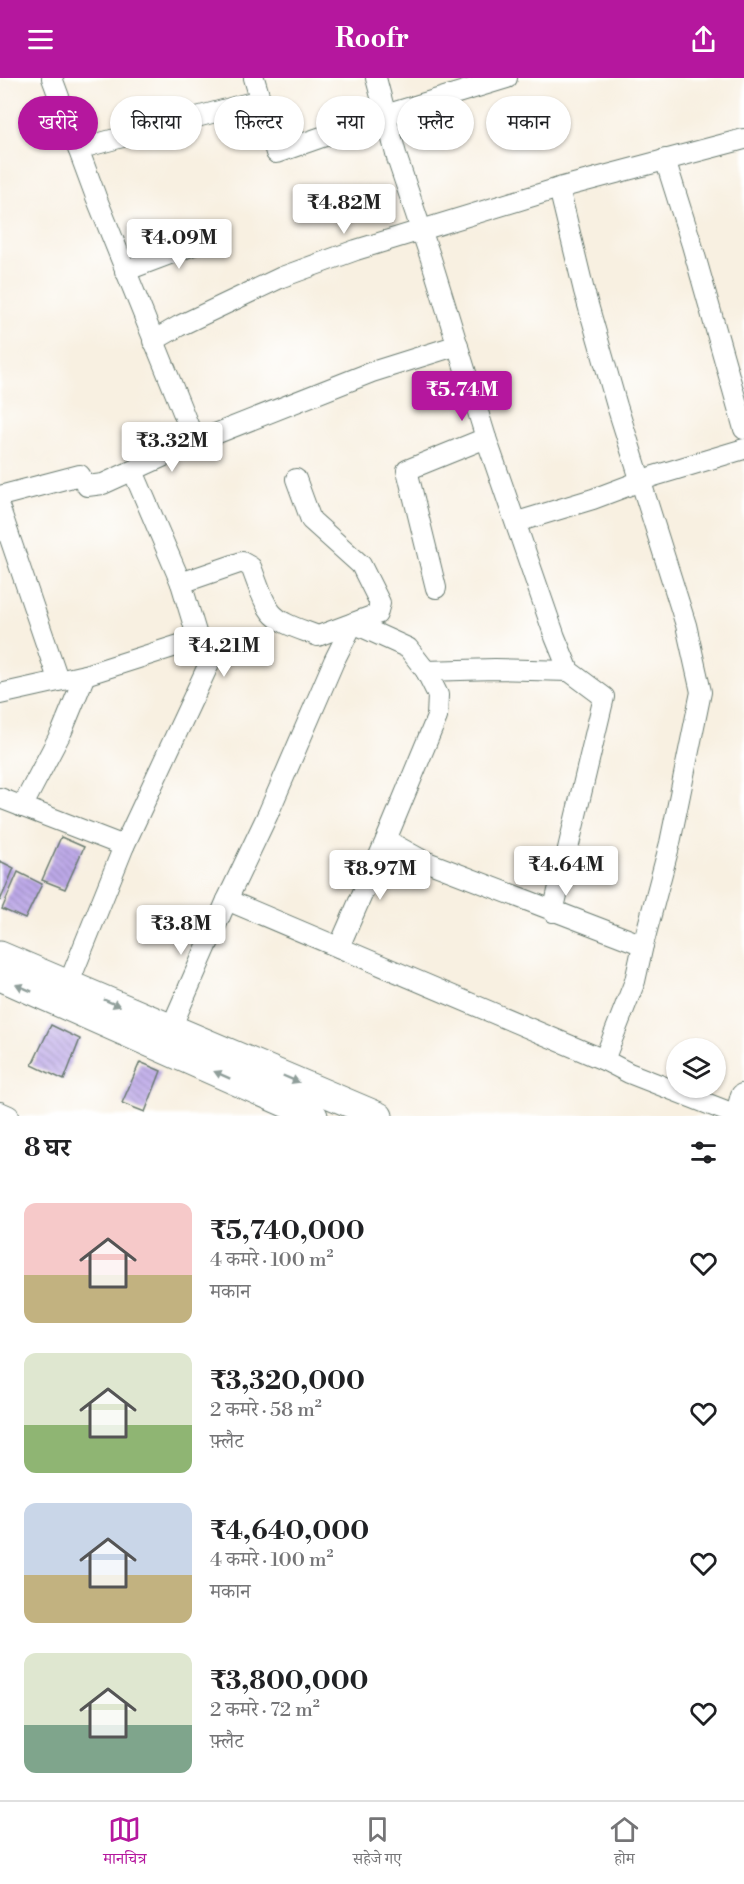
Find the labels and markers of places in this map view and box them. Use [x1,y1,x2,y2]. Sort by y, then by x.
pin: ₹4.82M [295,184,393,235]
pin: ₹4.09M [130,219,228,270]
pin: ₹5.74M [413,371,511,422]
pin: ₹3.32M [123,422,221,473]
pin: ₹4.21M [175,627,273,678]
pin: ₹4.64M [517,846,615,897]
pin: ₹8.97M [331,850,429,901]
pin: ₹3.8M [139,905,223,956]

